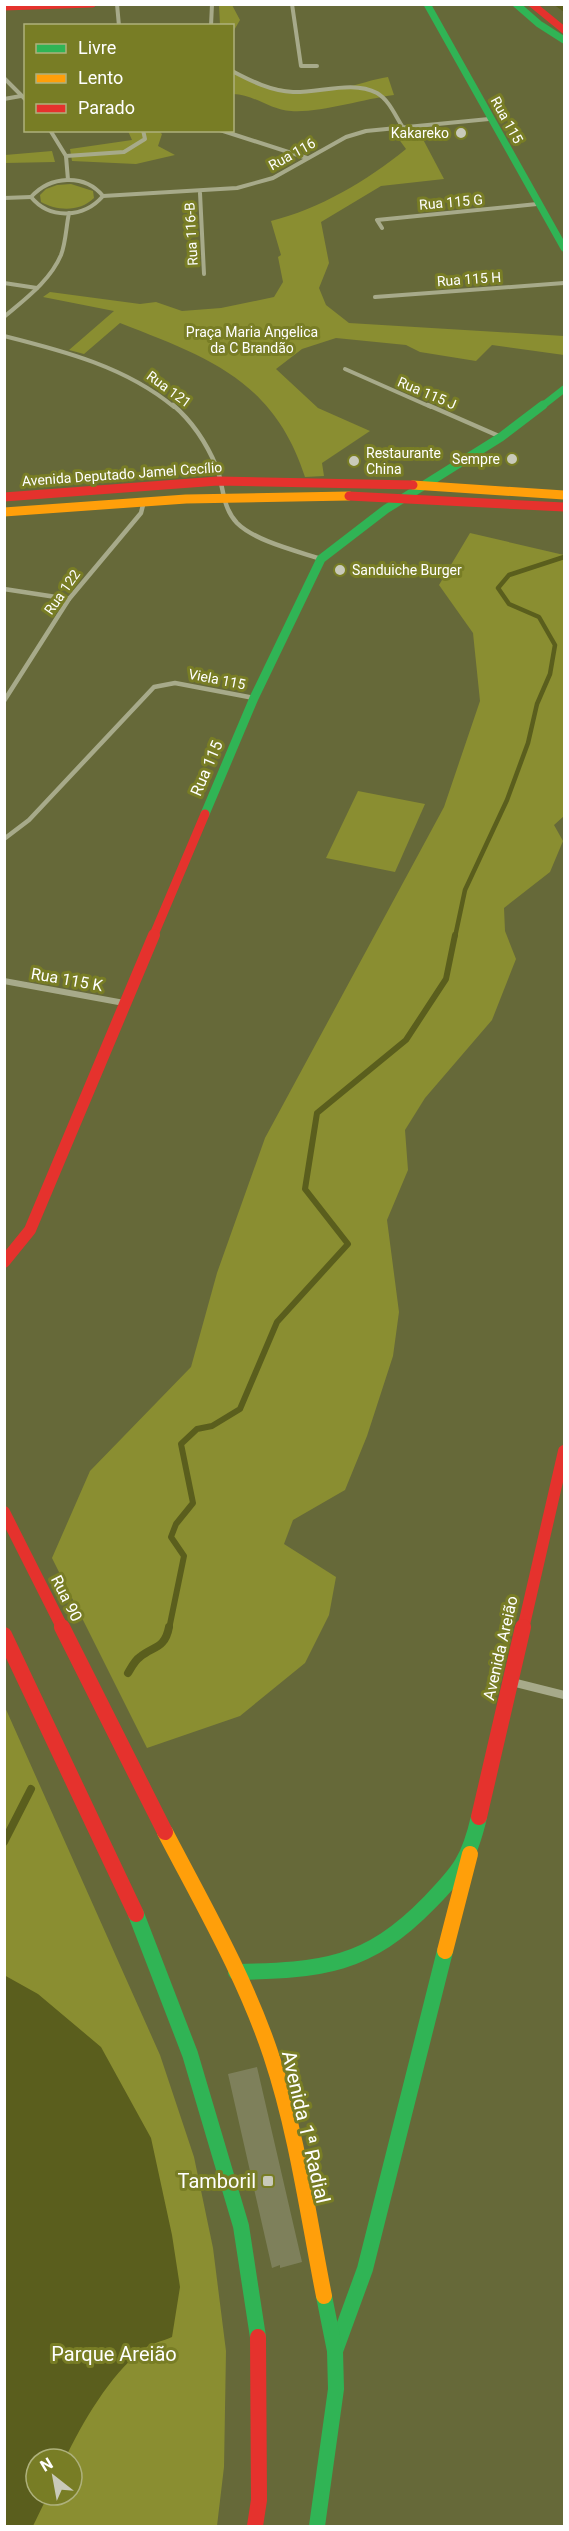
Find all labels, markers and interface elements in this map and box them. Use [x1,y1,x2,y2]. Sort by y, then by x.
legend [24,24,234,132]
text: Livre [78,37,116,58]
text: Lento [78,67,123,88]
street label: Rua 115 [488,94,526,146]
text: Parado [78,97,135,118]
place label: Kakareko [391,125,449,141]
marker: Kakareko [454,126,468,140]
street label: Rua 116 [266,135,318,173]
street label: Rua 115 G [418,191,484,213]
street label: Rua 116-B [181,202,201,266]
street label: Rua 115 H [436,269,502,289]
park label: Praça Maria Angelica da C Brandão [186,324,318,356]
street label: Rua 121 [144,368,194,410]
street label: Rua 115 J [395,373,459,413]
place label: Restaurante China [366,445,441,477]
place label: Sempre [452,451,500,467]
marker: Sempre [505,452,519,466]
marker: Restaurante China [347,454,361,468]
street label: Avenida Deputado Jamel Cecílio [21,459,223,489]
place label: Sanduiche Burger [352,562,462,578]
marker: Sanduiche Burger [333,563,347,577]
street label: Rua 122 [41,566,83,617]
street label: Viela 115 [187,666,247,692]
street label: Rua 115 [186,738,227,799]
street label: Rua 115 K [30,964,105,995]
street label: Rua 90 [47,1572,86,1625]
street label: Avenida Areião [479,1594,522,1702]
street label: Avenida 1ª Radial [277,2048,335,2206]
place label: Tamboril [178,2169,256,2193]
marker: Tamboril [261,2174,275,2188]
park label: Parque Areião [51,2342,177,2366]
north arrow [24,2447,84,2507]
text: N [37,2454,56,2476]

